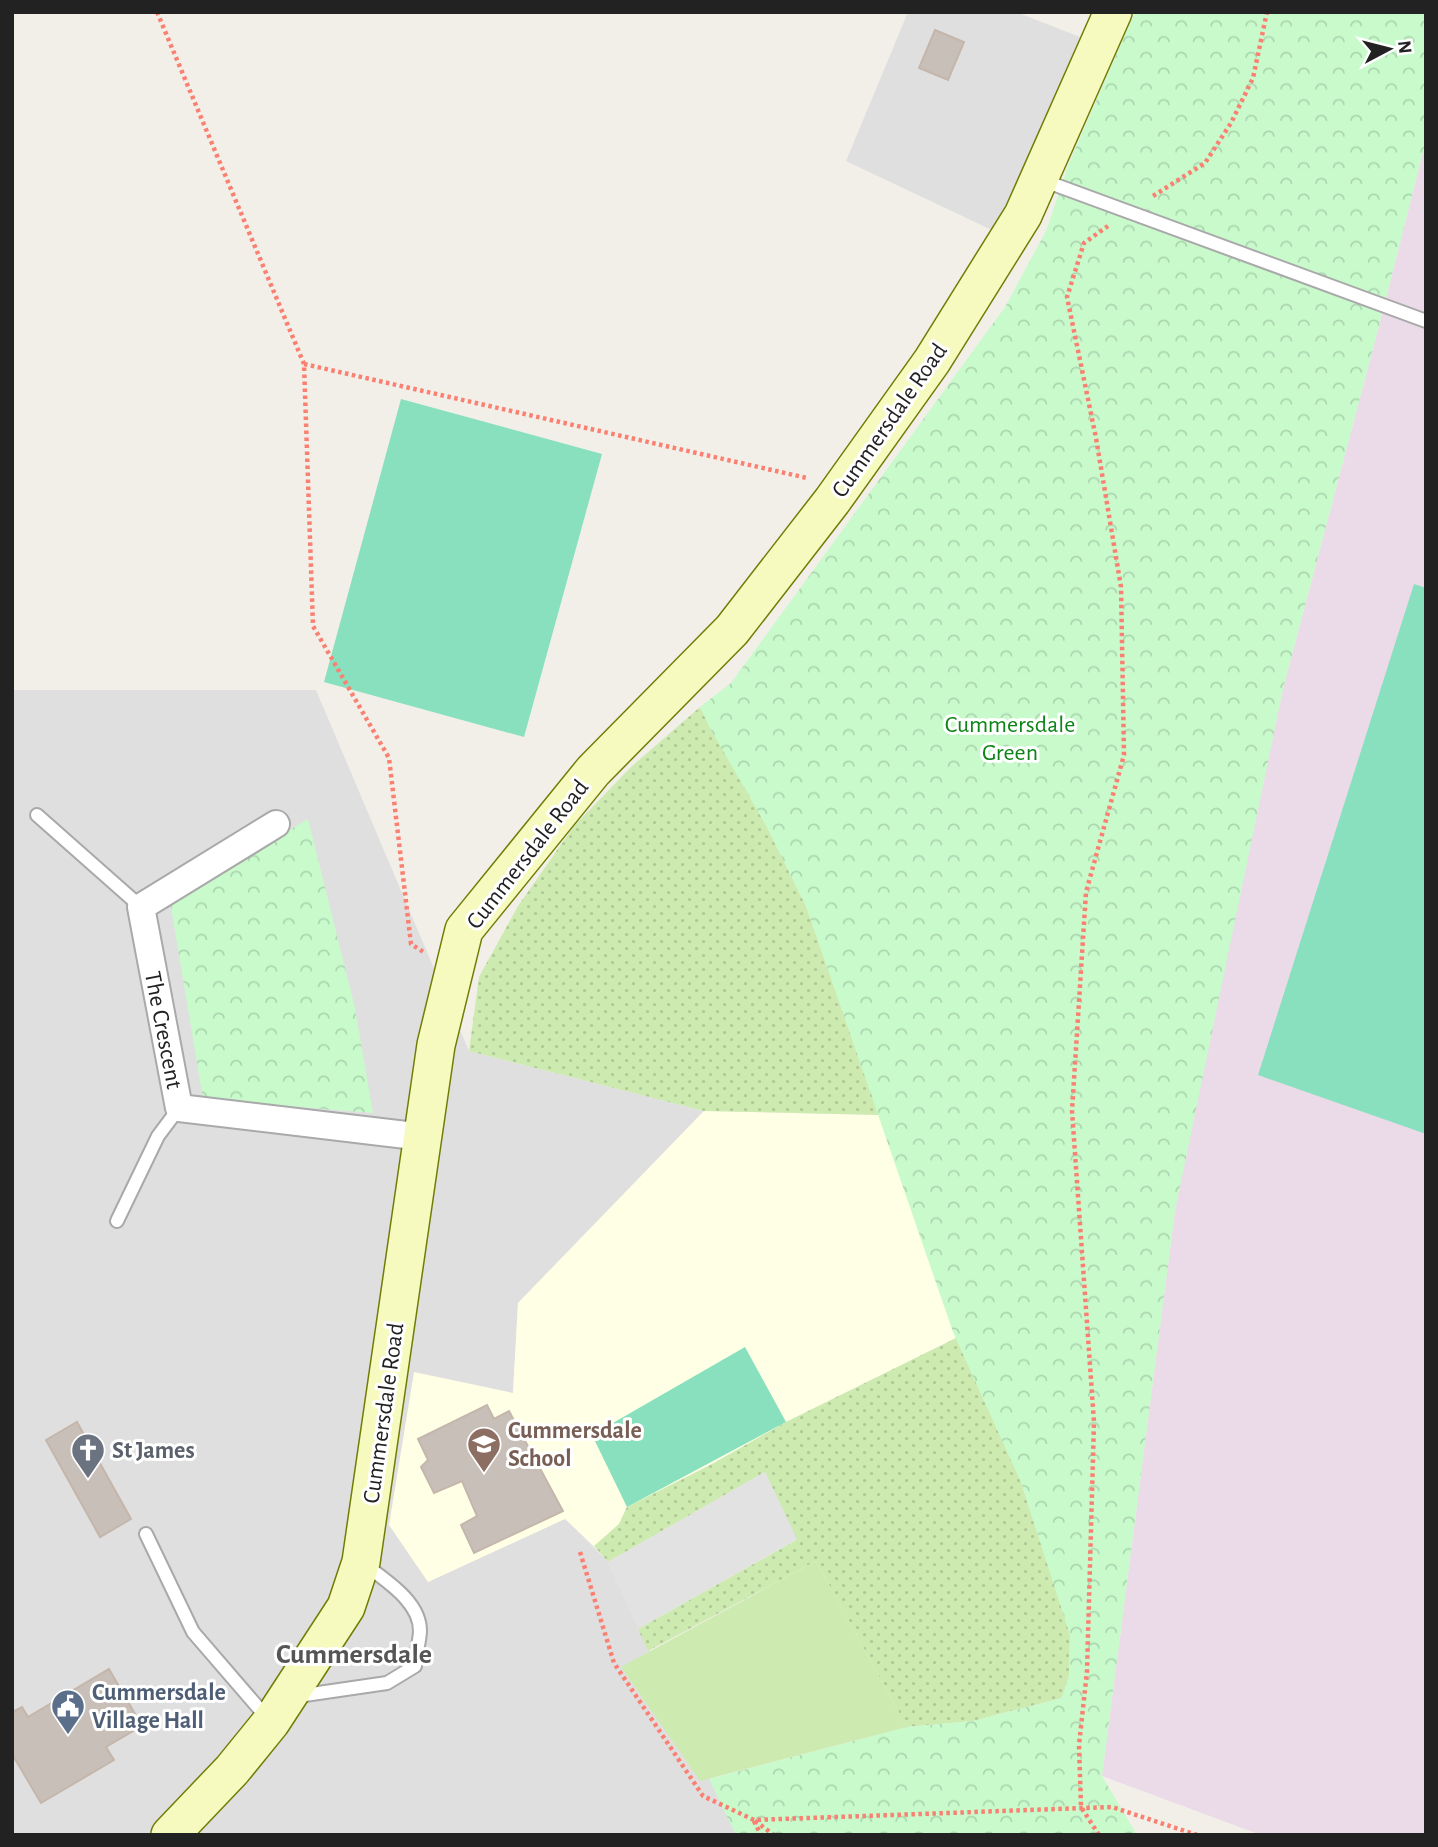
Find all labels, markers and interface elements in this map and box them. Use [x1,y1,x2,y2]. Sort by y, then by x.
north arrow [1354,14,1424,84]
text: N [1394,39,1415,55]
street label: Cummersdale Road [828,339,952,502]
park label: Cummersdale Green [945,713,1075,765]
street label: Cummersdale Road [462,775,593,934]
street label: The Crescent [140,969,186,1091]
street label: Cummersdale Road [359,1321,409,1505]
place label: Cummersdale School [508,1419,642,1471]
school or university icon: Cummersdale School [465,1425,503,1474]
church icon: St James [69,1431,107,1480]
place label: St James [112,1439,195,1463]
district label: Cummersdale [276,1641,432,1669]
place label: Cummersdale Village Hall [92,1681,226,1733]
public building icon: Cummersdale Village Hall [49,1687,87,1736]

